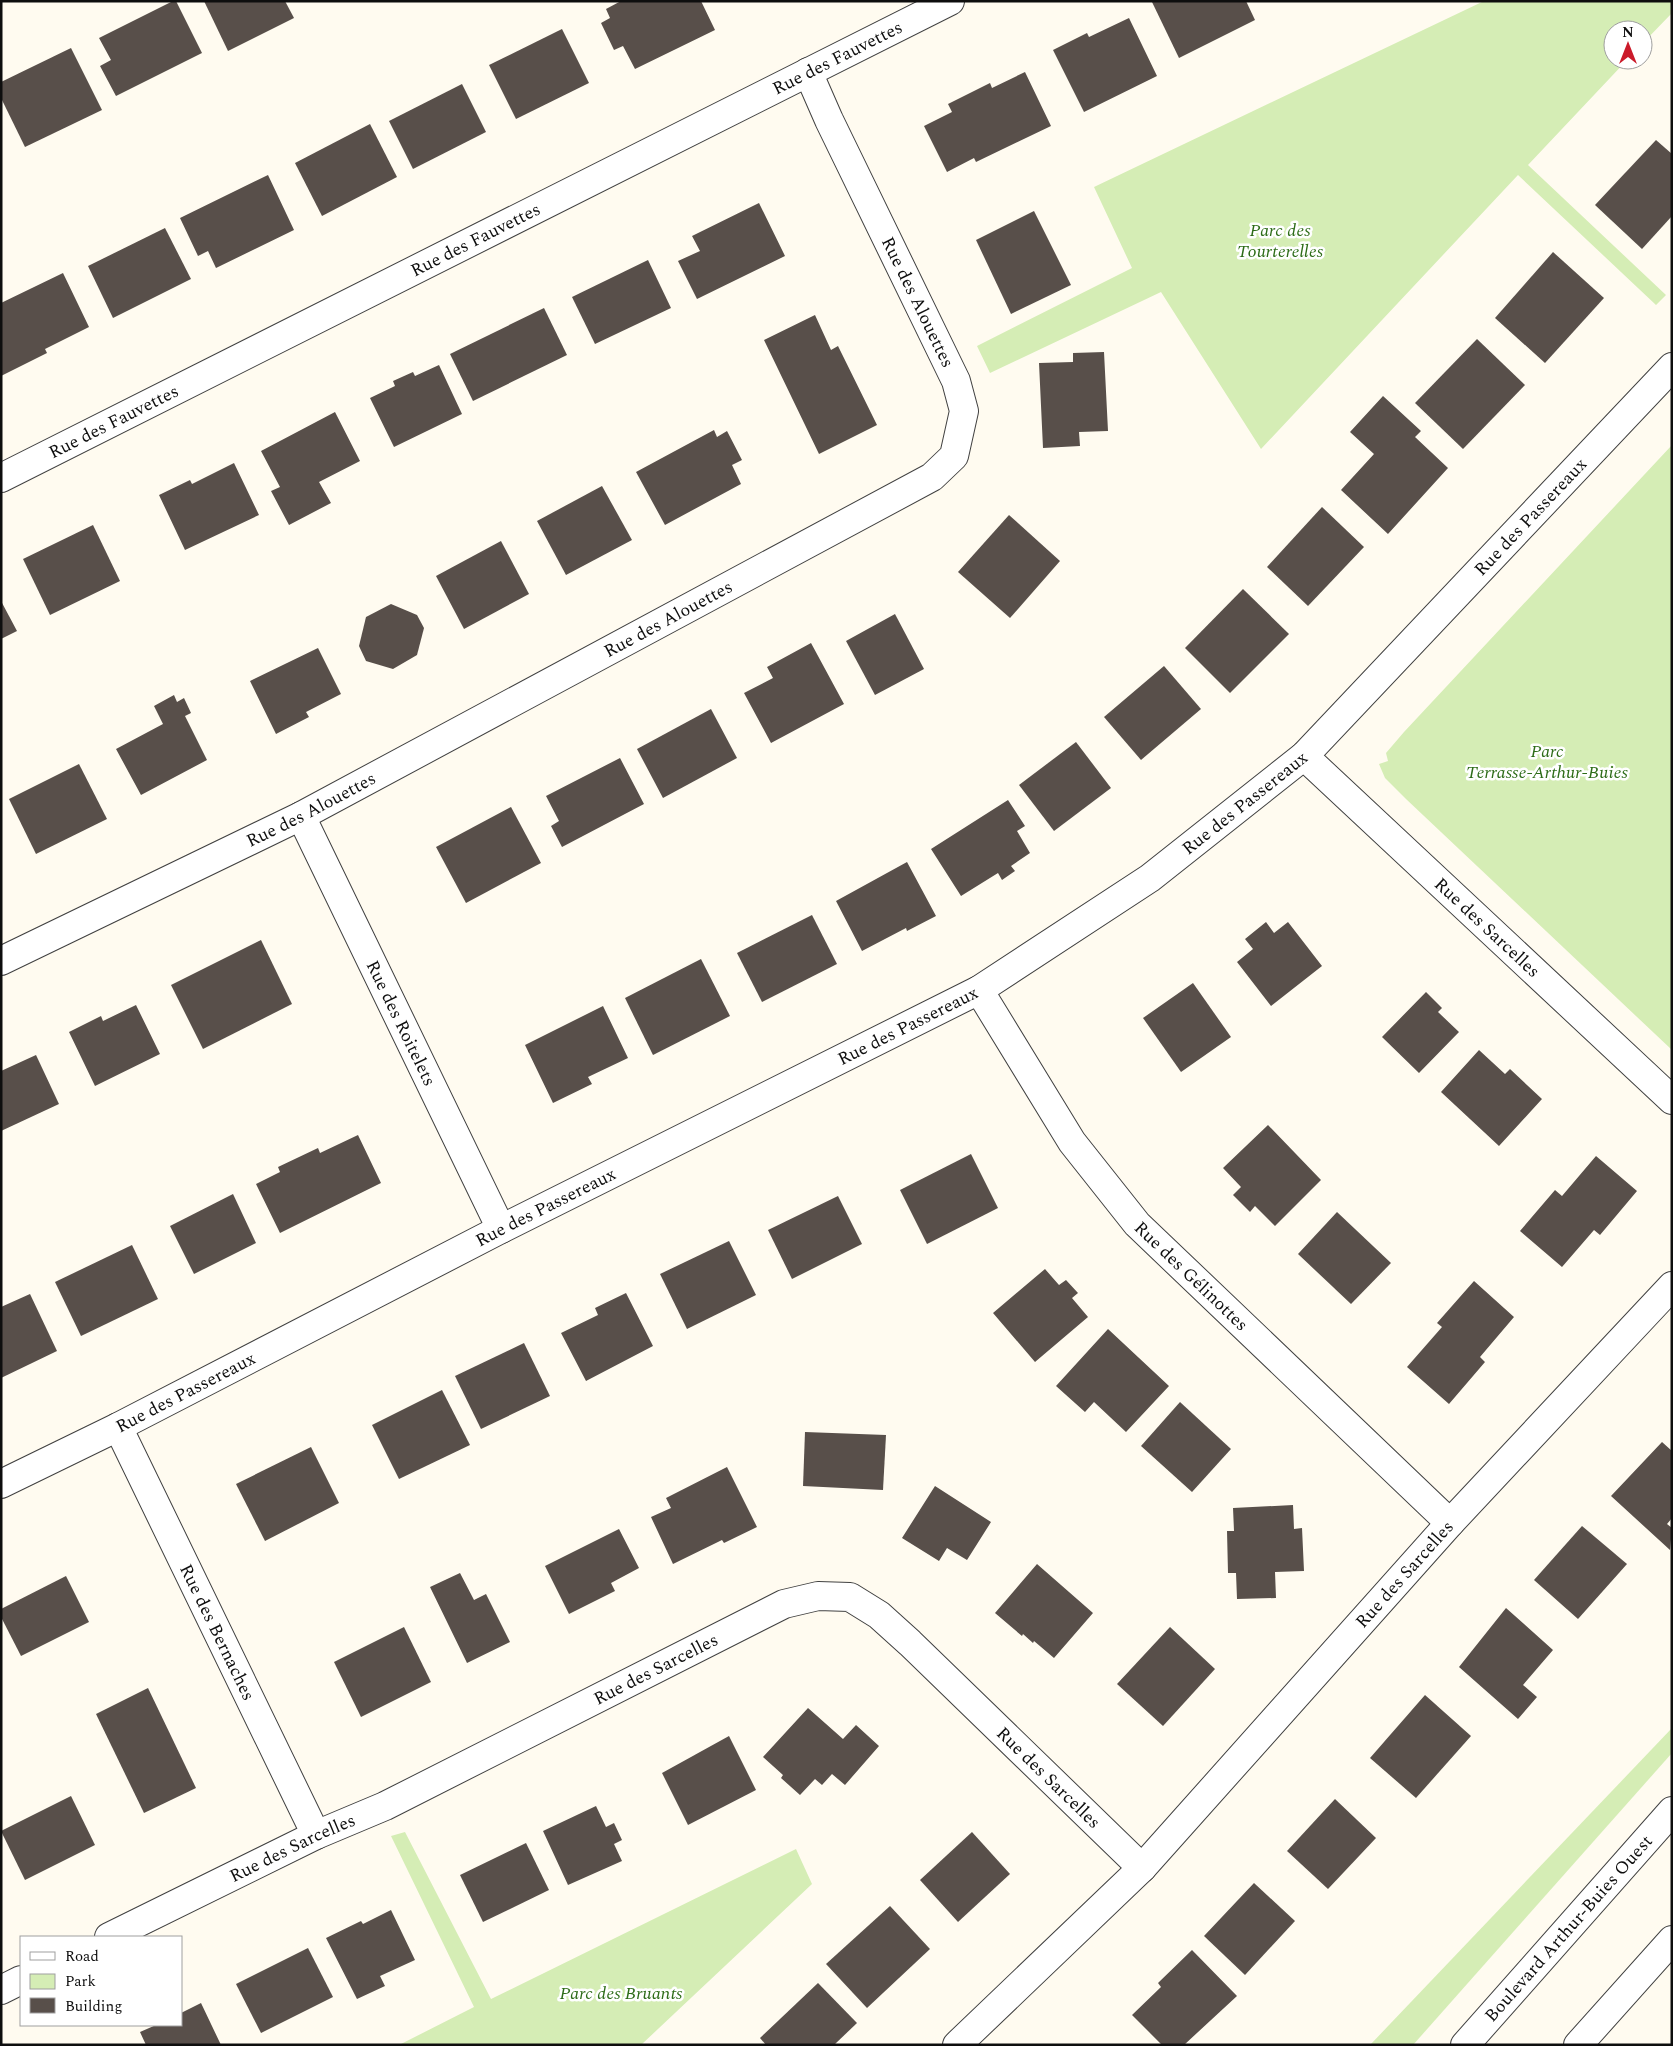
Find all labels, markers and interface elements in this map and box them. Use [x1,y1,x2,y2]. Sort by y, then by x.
street label: Rue des Fauvettes [768,14,907,102]
north arrow [1603,20,1653,70]
text: N [1622,22,1634,43]
street label: Rue des Fauvettes [406,196,545,284]
park label: Parc des Tourterelles [1237,217,1324,265]
street label: Rue des Alouettes [874,232,961,372]
street label: Rue des Fauvettes [44,378,184,466]
street label: Rue des Passereaux [1468,452,1594,582]
street label: Rue des Alouettes [599,574,738,665]
park label: Parc Terrasse-Arthur-Buies [1466,738,1629,786]
street label: Rue des Passereaux [1176,745,1314,862]
street label: Rue des Alouettes [242,765,381,855]
street label: Rue des Sarcelles [1428,871,1546,984]
street label: Rue des Roitelets [359,956,443,1091]
street label: Rue des Passereaux [833,980,983,1073]
street label: Rue des Passereaux [471,1161,621,1254]
street label: Rue des Gélinottes [1128,1215,1254,1338]
street label: Rue des Passereaux [111,1345,260,1440]
street label: Rue des Sarcelles [1349,1514,1460,1634]
street label: Rue des Bernaches [172,1559,262,1705]
street label: Rue des Sarcelles [589,1627,723,1712]
street label: Rue des Sarcelles [990,1721,1107,1835]
street label: Rue des Sarcelles [225,1807,360,1890]
street label: Boulevard Arthur-Buies Ouest [1478,1829,1659,2028]
legend [20,1936,182,2026]
text: Road [65,1945,99,1968]
text: Park [65,1970,96,1993]
park label: Parc des Bruants [560,1980,683,2007]
text: Building [65,1995,122,2018]

